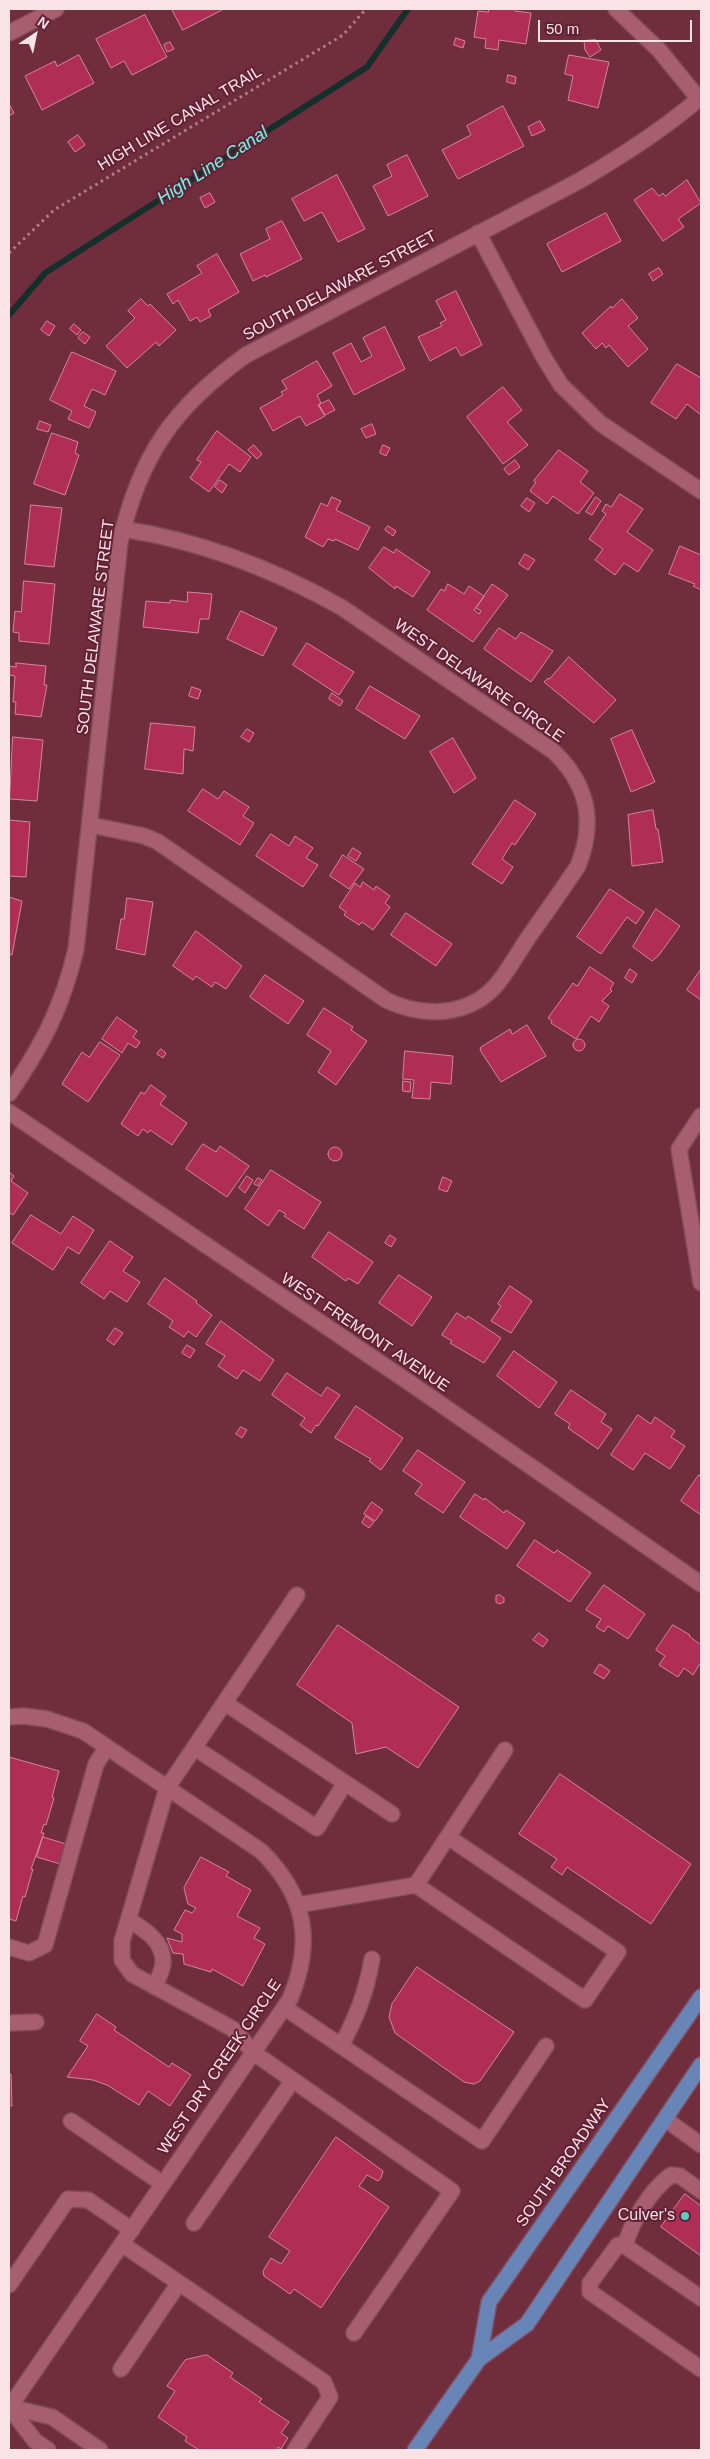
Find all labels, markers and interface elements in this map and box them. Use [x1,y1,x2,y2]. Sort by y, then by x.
north arrow [10,10,60,60]
scale bar [540,10,694,42]
text: N [35,13,52,32]
text: 50 m [546,20,579,37]
street label: HIGH LINE CANAL TRAIL [95,62,265,176]
water label: High Line Canal [153,122,273,210]
street label: SOUTH DELAWARE STREET [240,227,440,345]
street label: SOUTH DELAWARE STREET [73,518,119,736]
street label: WEST DELAWARE CIRCLE [391,615,567,747]
street label: WEST FREMONT AVENUE [277,1269,453,1397]
street label: WEST DRY CREEK CIRCLE [154,1976,286,2158]
street label: SOUTH BROADWAY [513,2095,615,2231]
place label: Culver's [618,2206,675,2226]
marker: Culver's [679,2210,691,2222]

